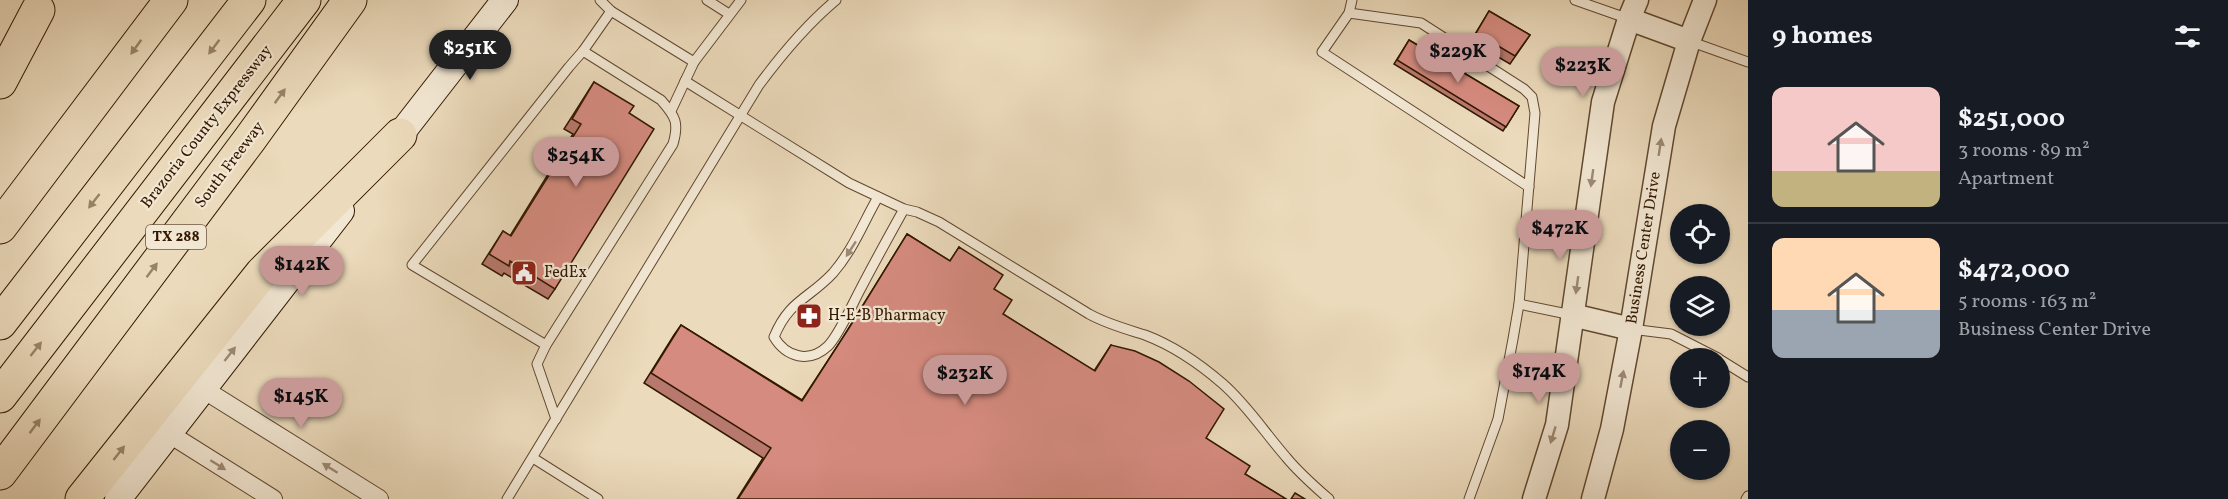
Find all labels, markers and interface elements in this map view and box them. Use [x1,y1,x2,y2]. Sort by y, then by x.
text: 9 homes [1772,18,1873,54]
icon: filters [2171,20,2204,53]
pin: $251K [428,30,512,81]
pin: $229K [1416,33,1500,84]
text: $251K [443,35,497,63]
text: $229K [1429,38,1487,66]
one-way arrow [130,39,142,55]
one-way arrow [207,39,220,55]
street label: Brazoria County Expressway [136,40,278,213]
pin: $223K [1541,47,1625,98]
text: $223K [1555,52,1611,80]
one-way arrow [274,89,286,104]
text: $251,000 [1958,101,2065,137]
icon: home [1820,111,1892,183]
street label: South Freeway [190,117,270,213]
pin: $254K [534,137,618,188]
one-way arrow [1656,137,1665,156]
text: 3 rooms · 89 m² [1958,137,2090,165]
text: $254K [547,142,605,170]
text: Apartment [1958,165,2054,193]
one-way arrow [1588,169,1597,188]
street label: Business Center Drive [1621,170,1667,326]
one-way arrow [88,193,101,209]
map controls [1670,204,1730,480]
button: locate [1670,204,1730,264]
pin: $472K [1518,210,1602,261]
text: $472K [1531,215,1589,243]
road number: TX 288 [146,225,206,249]
one-way arrow [846,241,857,257]
pin: $142K [260,246,344,297]
text: $142K [274,251,330,279]
text: $472,000 [1958,252,2070,288]
public building icon: FedEx [509,258,539,288]
one-way arrow [146,262,158,278]
place label: FedEx [544,262,587,284]
icon: home [1820,262,1892,334]
one-way arrow [1572,275,1581,294]
button: layers [1670,276,1730,336]
text: 5 rooms · 163 m² [1958,288,2096,316]
pharmacy icon: H-E-B Pharmacy [794,301,824,331]
place label: H-E-B Pharmacy [828,305,946,327]
text: Business Center Drive [1958,316,2151,344]
one-way arrow [29,342,41,357]
one-way arrow [224,346,236,362]
button: + [1670,348,1730,408]
pin: $174K [1497,353,1581,404]
pin: $232K [923,355,1007,406]
text: $174K [1512,358,1566,386]
text: $232K [937,360,993,388]
one-way arrow [1618,369,1627,388]
pin: $145K [259,378,343,429]
text: $145K [273,383,329,411]
one-way arrow [29,418,41,434]
button: − [1670,420,1730,480]
one-way arrow [1548,426,1558,444]
one-way arrow [112,445,125,461]
one-way arrow [210,459,226,470]
one-way arrow [322,463,338,474]

